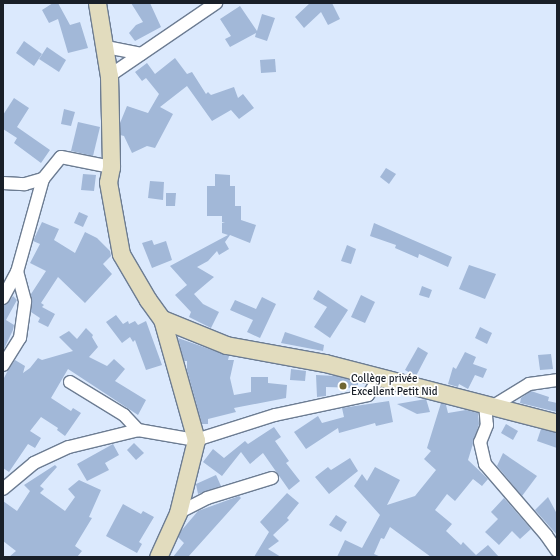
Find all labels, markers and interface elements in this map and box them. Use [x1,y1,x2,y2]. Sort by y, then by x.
place label: Collège privée Excellent Petit Nid [351,373,438,399]
marker: Collège privée Excellent Petit Nid [338,381,348,391]

